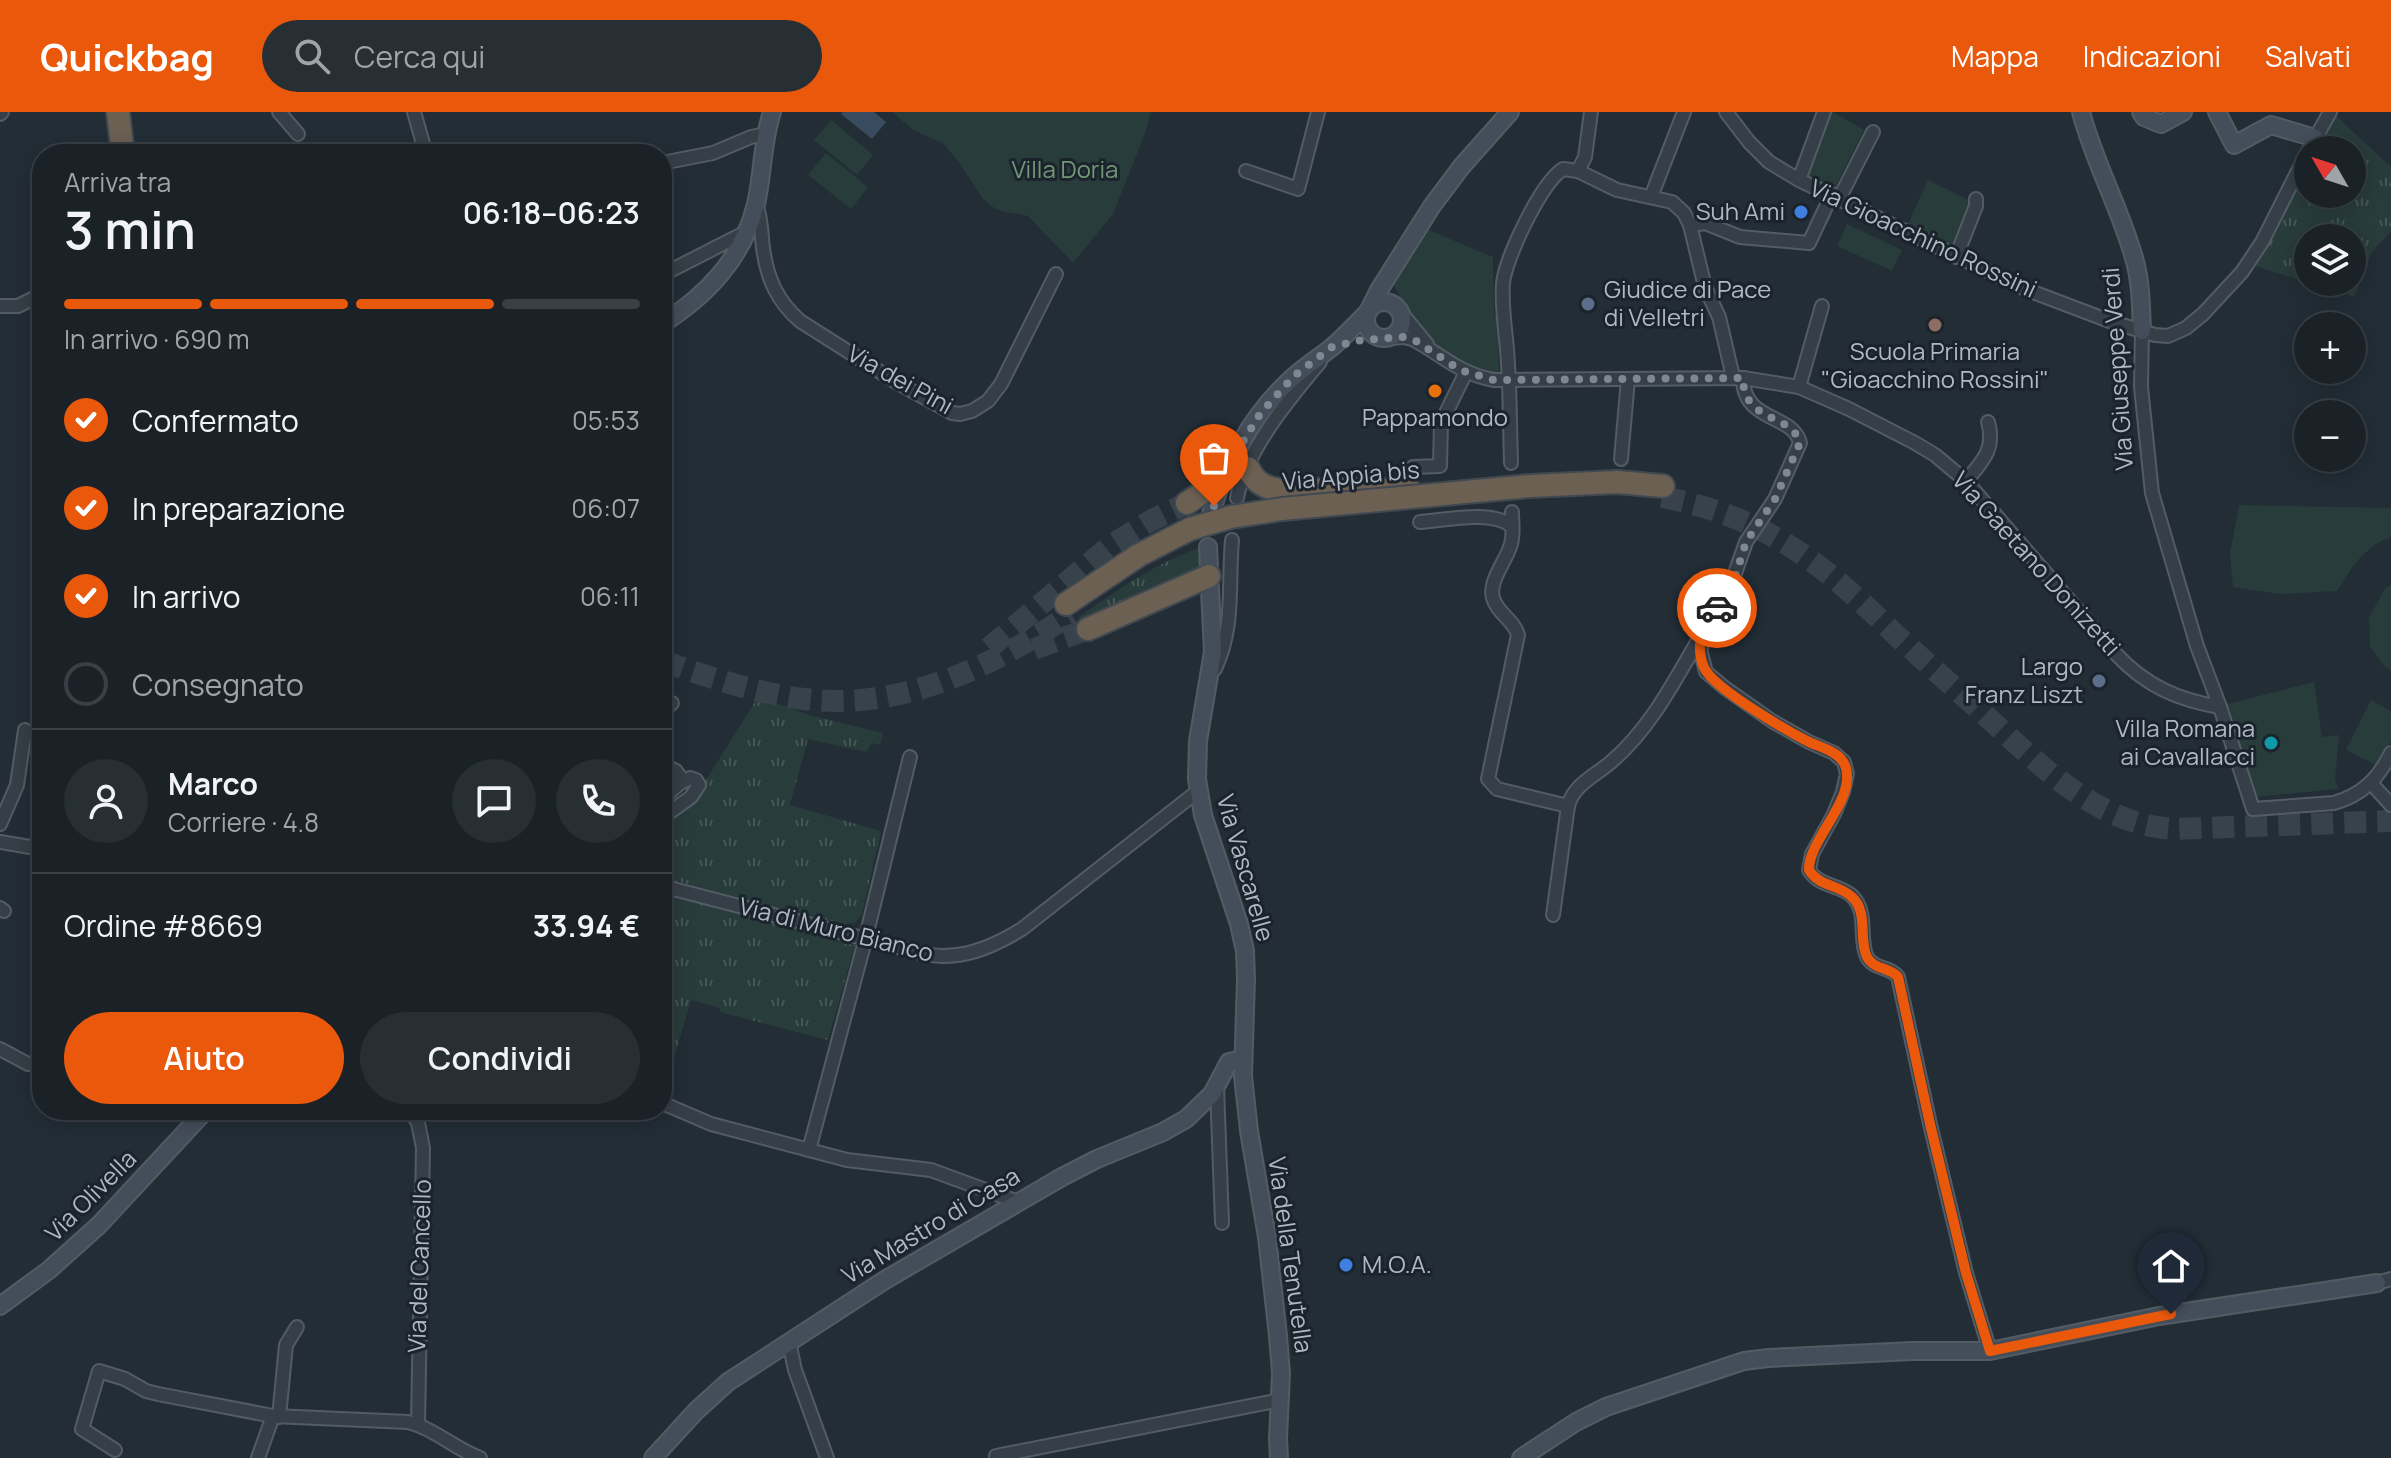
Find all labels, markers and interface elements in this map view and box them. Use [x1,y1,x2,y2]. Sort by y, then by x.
search box [262,20,822,92]
text: Quickbag [40,30,214,82]
icon: search [290,34,334,78]
text: Cerca qui [354,36,485,77]
text: Mappa [1951,37,2039,75]
text: Indicazioni [2083,37,2221,75]
text: Salvati [2265,37,2351,75]
north arrow [2294,136,2366,208]
map controls [2294,136,2366,472]
park label: Villa Doria [1012,152,1118,185]
text: Arriva tra [64,164,171,200]
street label: Via Gioacchino Rossini [1805,171,2042,305]
text: 06:18–06:23 [463,192,640,233]
text: 3 min [64,194,196,265]
place label: Suh Ami [1696,194,1785,227]
marker: Suh Ami [1792,203,1810,221]
button: layers [2294,224,2366,296]
street label: Via Giuseppe Verdi [2093,267,2140,472]
place label: Giudice di Pace di Velletri [1604,272,1771,333]
marker: Giudice di Pace di Velletri [1579,295,1597,313]
button: + [2294,312,2366,384]
marker: Scuola Primaria "Gioacchino Rossini" [1926,316,1944,334]
text: In arrivo · 690 m [64,321,249,357]
place label: Scuola Primaria "Gioacchino Rossini" [1821,334,2049,395]
street label: Via dei Pini [842,336,960,421]
marker: Pappamondo [1426,382,1444,400]
icon: check [64,398,108,442]
text: Confermato [132,400,299,441]
place label: Pappamondo [1362,400,1508,433]
button: − [2294,400,2366,472]
text: 05:53 [572,402,640,438]
pin [1180,424,1248,506]
icon: bag [1192,436,1236,480]
street label: Via Appia bis [1281,452,1421,497]
street label: Via Gaetano Donizetti [1945,464,2129,662]
icon: check [64,486,108,530]
text: In preparazione [132,488,345,529]
text: 06:07 [571,490,640,526]
courier [1677,568,1757,648]
icon: check [64,574,108,618]
text: In arrivo [132,576,241,617]
text: 06:11 [580,578,640,614]
icon: car [1695,586,1739,630]
place label: Largo Franz Liszt [1965,649,2083,710]
text: Consegnato [132,664,304,705]
marker: Largo Franz Liszt [2090,672,2108,690]
place label: Villa Romana ai Cavallacci [2115,711,2255,772]
marker: Villa Romana ai Cavallacci [2262,734,2280,752]
button: person [64,759,148,843]
button: chat [452,759,536,843]
button: phone [556,759,640,843]
text: Marco [168,763,258,804]
street label: Via Vascarelle [1210,790,1283,945]
text: Corriere · 4.8 [168,804,319,840]
street label: Via di Muro Bianco [736,888,937,969]
text: Ordine #8669 [64,905,263,946]
text: 33.94 € [533,905,640,946]
button: Aiuto [64,1012,344,1104]
button: Condividi [360,1012,640,1104]
street label: Via Olivella [37,1142,143,1248]
street label: Via della Tenutella [1261,1155,1322,1355]
street label: Via Mastro di Casa [835,1159,1025,1291]
street label: Via del Cancello [399,1179,438,1353]
pin [2137,1232,2205,1314]
icon: home [2149,1244,2193,1288]
place label: M.O.A. [1362,1247,1432,1280]
marker: M.O.A. [1337,1256,1355,1274]

